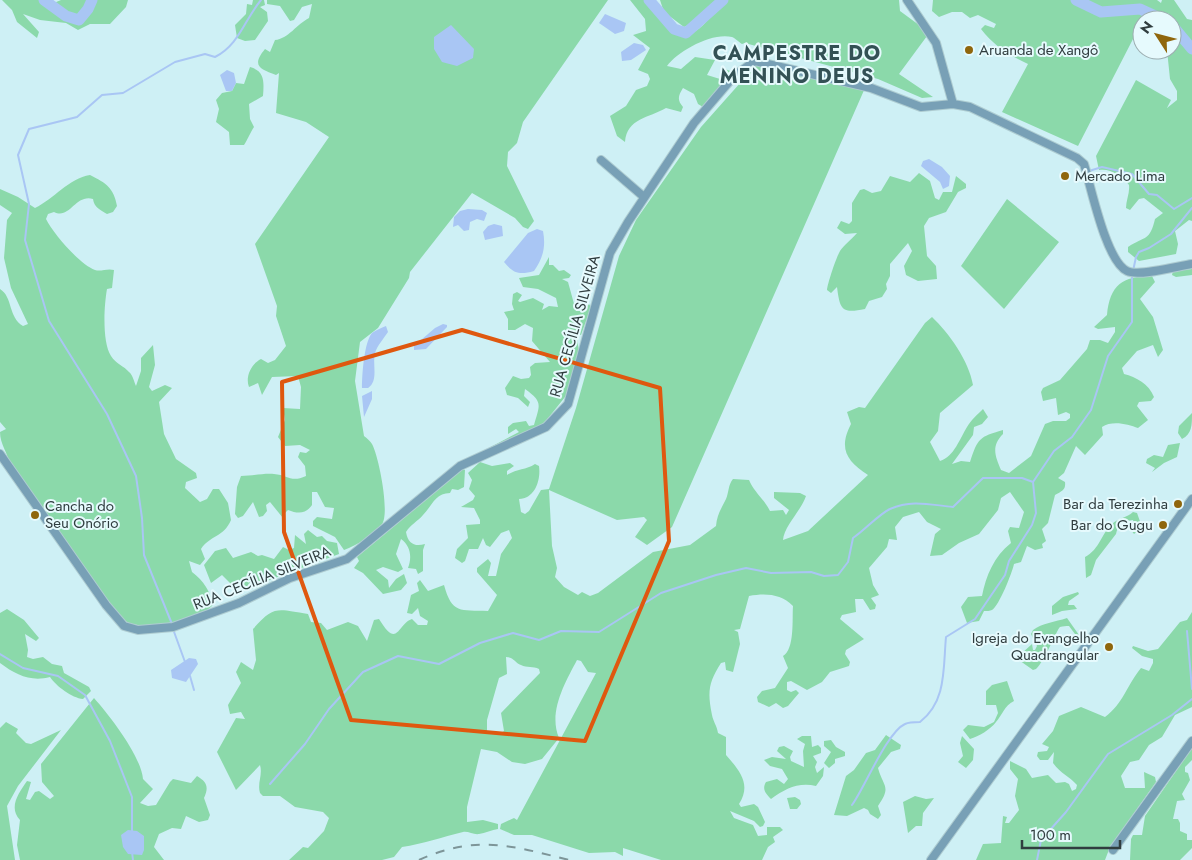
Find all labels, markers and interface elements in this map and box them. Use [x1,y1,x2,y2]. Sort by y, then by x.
north arrow [1132,10,1182,60]
text: N [1135,17,1158,38]
district label: CAMPESTRE DO MENINO DEUS [713,39,881,91]
place label: Aruanda de Xangô [979,39,1098,61]
marker: Aruanda de Xangô [963,44,975,56]
place label: Mercado Lima [1075,165,1165,187]
marker: Mercado Lima [1059,170,1071,182]
street label: RUA CECÍLIA SILVEIRA [544,252,606,400]
place label: Bar da Terezinha [1063,493,1168,515]
place label: Cancha do Seu Onório [45,495,118,534]
marker: Bar da Terezinha [1172,498,1184,510]
marker: Cancha do Seu Onório [29,509,41,521]
place label: Bar do Gugu [1071,514,1153,536]
marker: Bar do Gugu [1157,519,1169,531]
street label: RUA CECÍLIA SILVEIRA [190,540,334,616]
place label: Igreja do Evangelho Quadrangular [972,627,1100,666]
marker: Igreja do Evangelho Quadrangular [1103,641,1115,653]
scale bar [1022,818,1120,850]
text: 100 m [1030,824,1071,846]

